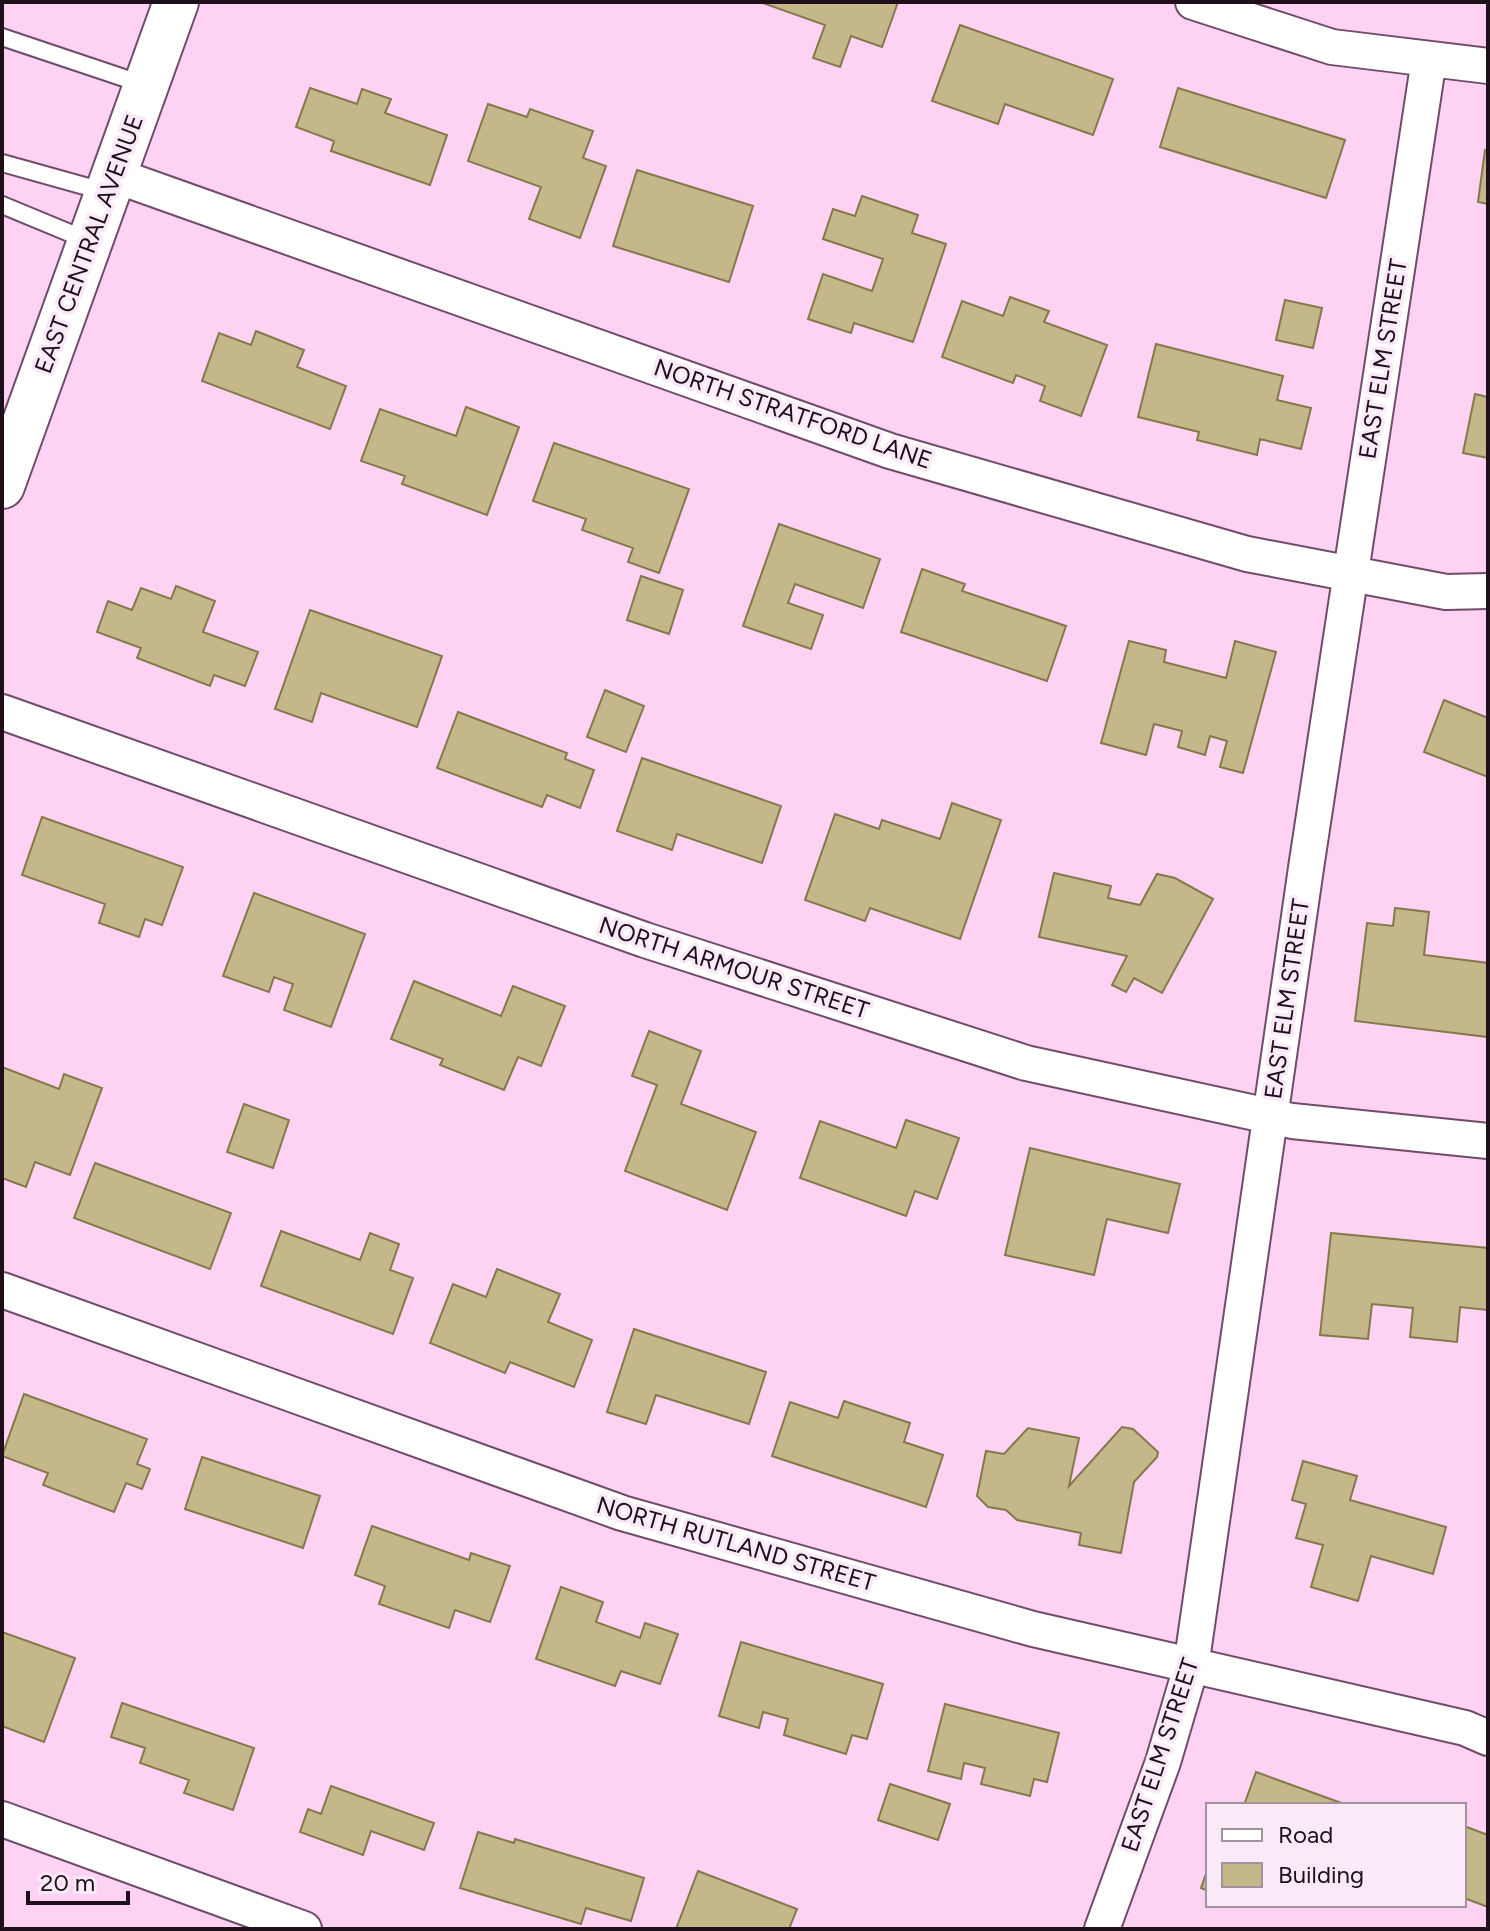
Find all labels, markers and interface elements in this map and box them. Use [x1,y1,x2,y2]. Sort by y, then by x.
street label: EAST CENTRAL AVENUE [28,110,149,377]
street label: EAST ELM STREET [1352,257,1413,461]
street label: NORTH STRATFORD LANE [650,352,936,475]
street label: EAST ELM STREET [1258,897,1315,1101]
street label: NORTH ARMOUR STREET [596,910,873,1025]
street label: NORTH RUTLAND STREET [593,1490,879,1597]
street label: EAST ELM STREET [1115,1654,1205,1855]
legend [1206,1803,1466,1907]
text: Road [1278,1820,1333,1849]
scale bar [28,1855,128,1905]
text: Building [1278,1860,1364,1889]
text: 20 m [40,1868,95,1897]

